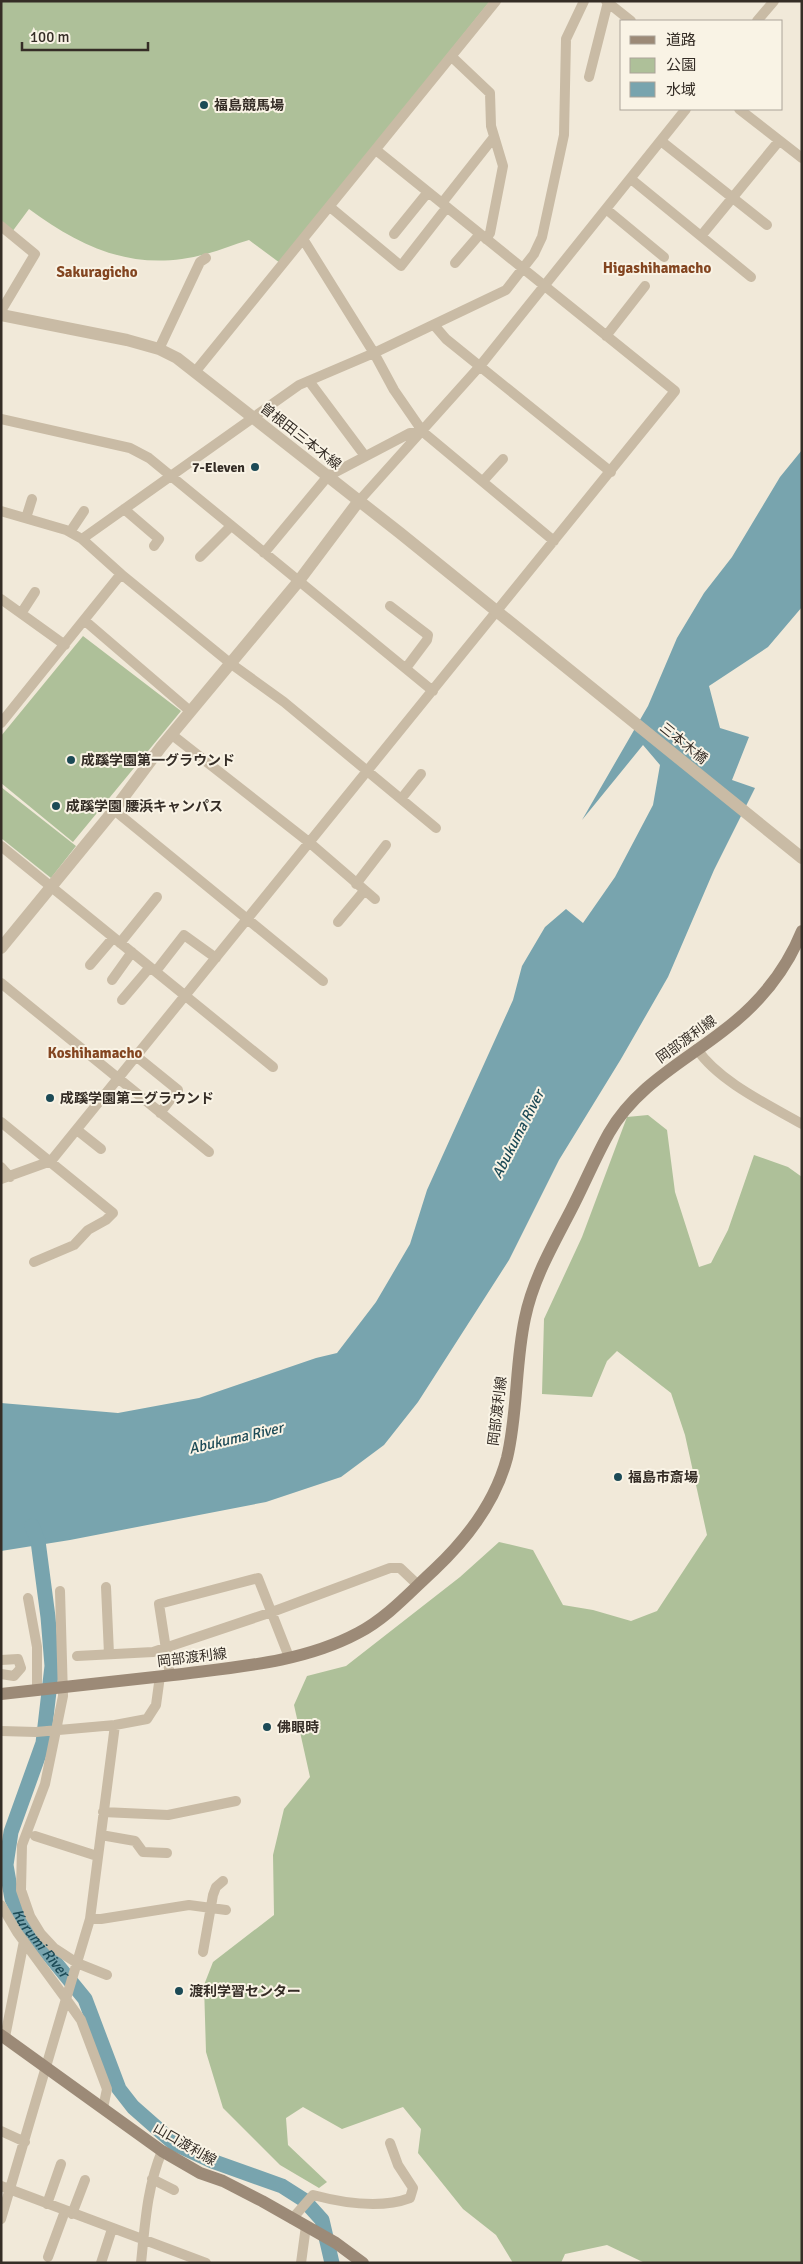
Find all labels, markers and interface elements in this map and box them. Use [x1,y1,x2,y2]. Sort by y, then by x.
scale bar [22,20,149,52]
legend [620,20,783,110]
text: 100 m [30,28,70,46]
text: 道路 [666,31,696,49]
text: 公園 [666,56,696,74]
text: 水域 [666,81,696,99]
place label: 福島競馬場 [214,97,284,114]
marker: 福島競馬場 [198,99,210,111]
district label: Higashihamacho [603,259,711,277]
district label: Sakuragicho [57,263,138,281]
street label: 曽根田三本木線 [257,400,345,473]
place label: 7-Eleven [192,459,245,476]
marker: 7-Eleven [249,461,261,473]
street label: 三本木橋 [657,719,711,768]
place label: 成蹊学園第一グラウンド [81,752,235,769]
marker: 成蹊学園第一グラウンド [65,754,77,766]
place label: 成蹊学園 腰浜キャンパス [66,798,223,815]
marker: 成蹊学園 腰浜キャンパス [50,800,62,812]
street label: 岡部渡利線 [653,1012,720,1067]
district label: Koshihamacho [48,1044,143,1062]
water label: Abukuma River [488,1085,549,1181]
place label: 成蹊学園第二グラウンド [60,1090,214,1107]
marker: 成蹊学園第二グラウンド [44,1092,56,1104]
street label: 岡部渡利線 [485,1375,510,1447]
water label: Abukuma River [187,1418,287,1458]
place label: 福島市斎場 [628,1469,698,1486]
marker: 福島市斎場 [612,1471,624,1483]
street label: 岡部渡利線 [156,1645,228,1670]
place label: 佛眼時 [277,1719,319,1736]
marker: 佛眼時 [261,1721,273,1733]
water label: Kurumi River [9,1906,74,1983]
place label: 渡利学習センター [189,1983,301,2000]
marker: 渡利学習センター [173,1985,185,1997]
street label: 山口渡利線 [150,2120,219,2169]

